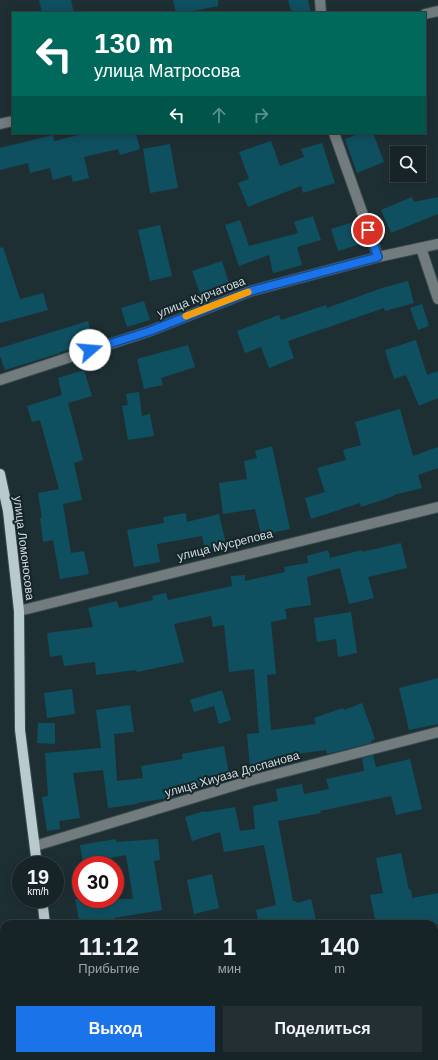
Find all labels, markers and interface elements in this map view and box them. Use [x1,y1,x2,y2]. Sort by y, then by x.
icon: left [28,28,80,80]
text: 130 m [94,28,173,59]
text: улица Матросова [94,61,240,81]
icon: left [166,104,188,126]
icon: ahead [208,104,230,126]
icon: right [250,104,272,126]
map controls [390,146,426,182]
button: search [390,146,426,182]
pin [351,213,385,247]
icon: arrive [357,219,379,241]
street label: улица Курчатова [155,274,247,320]
position arrow [69,329,111,371]
street label: улица Ломоносова [11,495,37,601]
street label: улица Мусрепова [176,526,274,564]
street label: улица Хиуаза Доспанова [163,748,301,800]
speed limit sign: 30 [72,856,124,908]
text: 19 [27,866,49,888]
text: km/h [27,886,49,897]
text: 11:12 [79,933,139,960]
text: 1 [223,933,236,960]
text: 140 [320,933,360,960]
text: Прибытие [78,961,139,976]
text: мин [218,961,241,976]
text: m [334,961,345,976]
button: Выход [16,1006,215,1052]
button: Поделиться [223,1006,422,1052]

